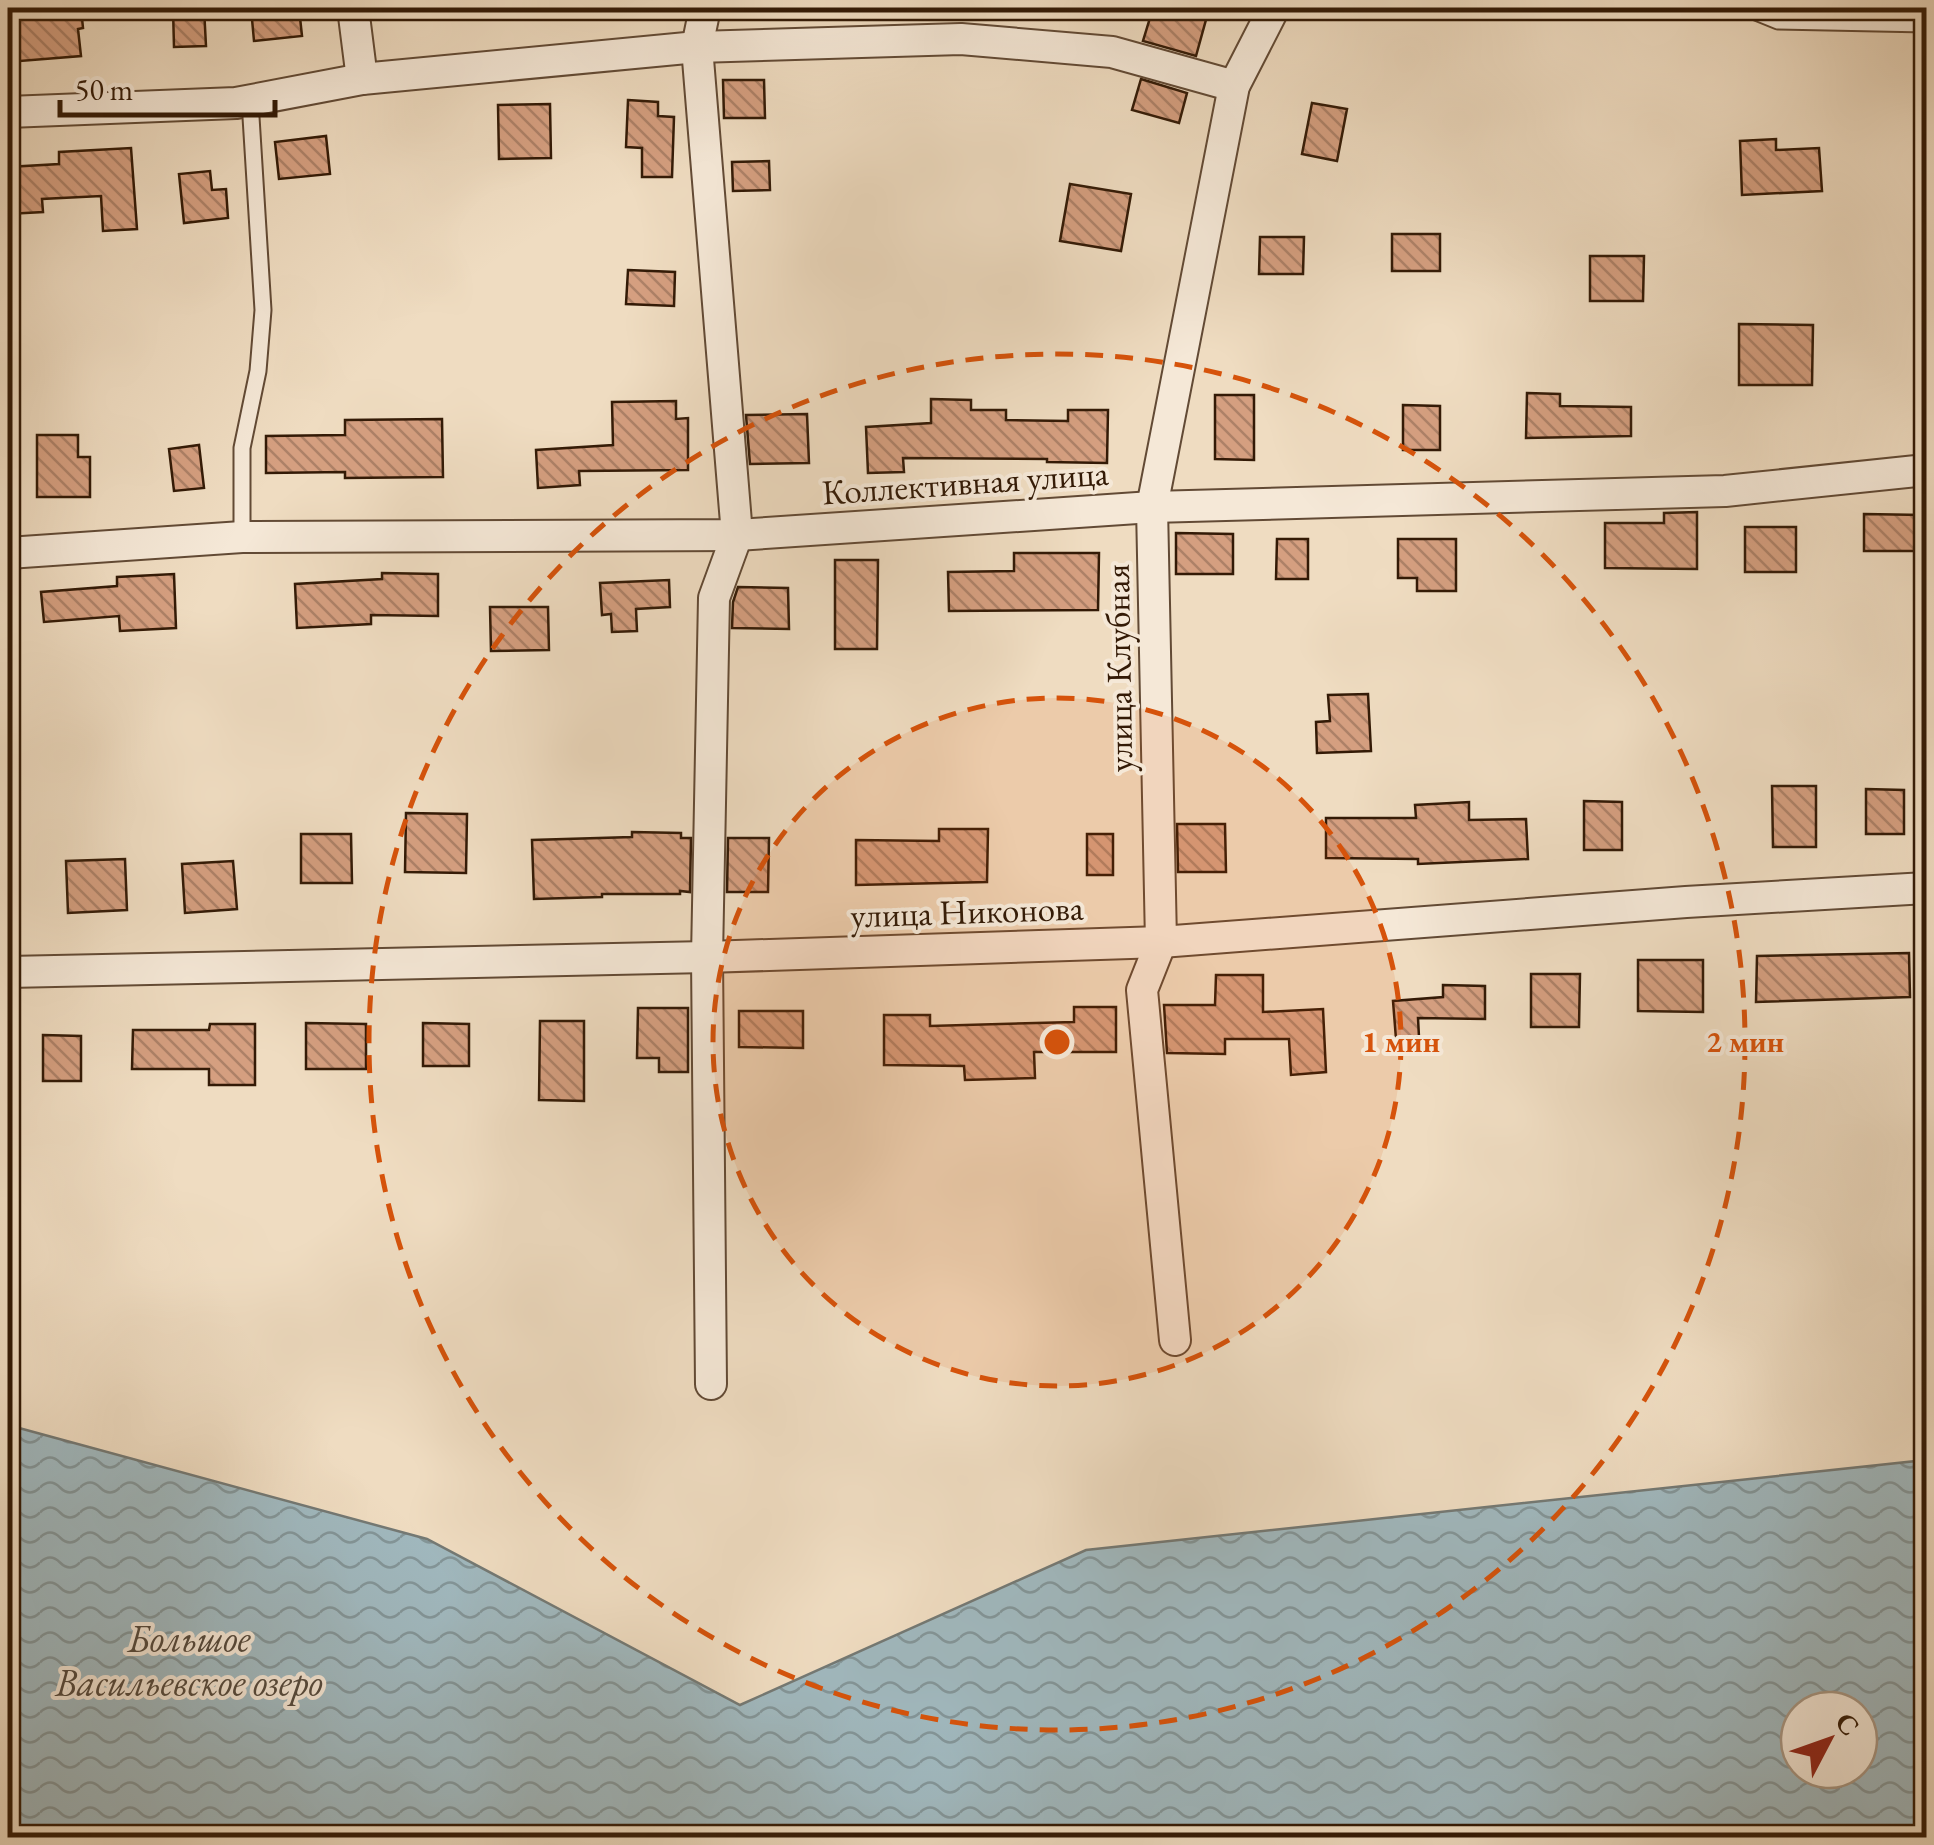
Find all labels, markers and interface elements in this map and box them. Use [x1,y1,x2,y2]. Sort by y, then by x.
scale bar [60,55,275,117]
text: 50 m [75,70,133,109]
street label: Коллективная улица [820,450,1110,515]
street label: улица Клубная [1094,563,1143,773]
street label: улица Никонова [850,884,1084,939]
text: 1 мин [1362,1022,1440,1061]
text: 2 мин [1706,1022,1784,1061]
centre of rings [1039,1024,1075,1060]
water label: Большое Васильевское озеро [54,1613,323,1706]
north arrow [1779,1690,1879,1790]
text: С [1828,1704,1868,1743]

